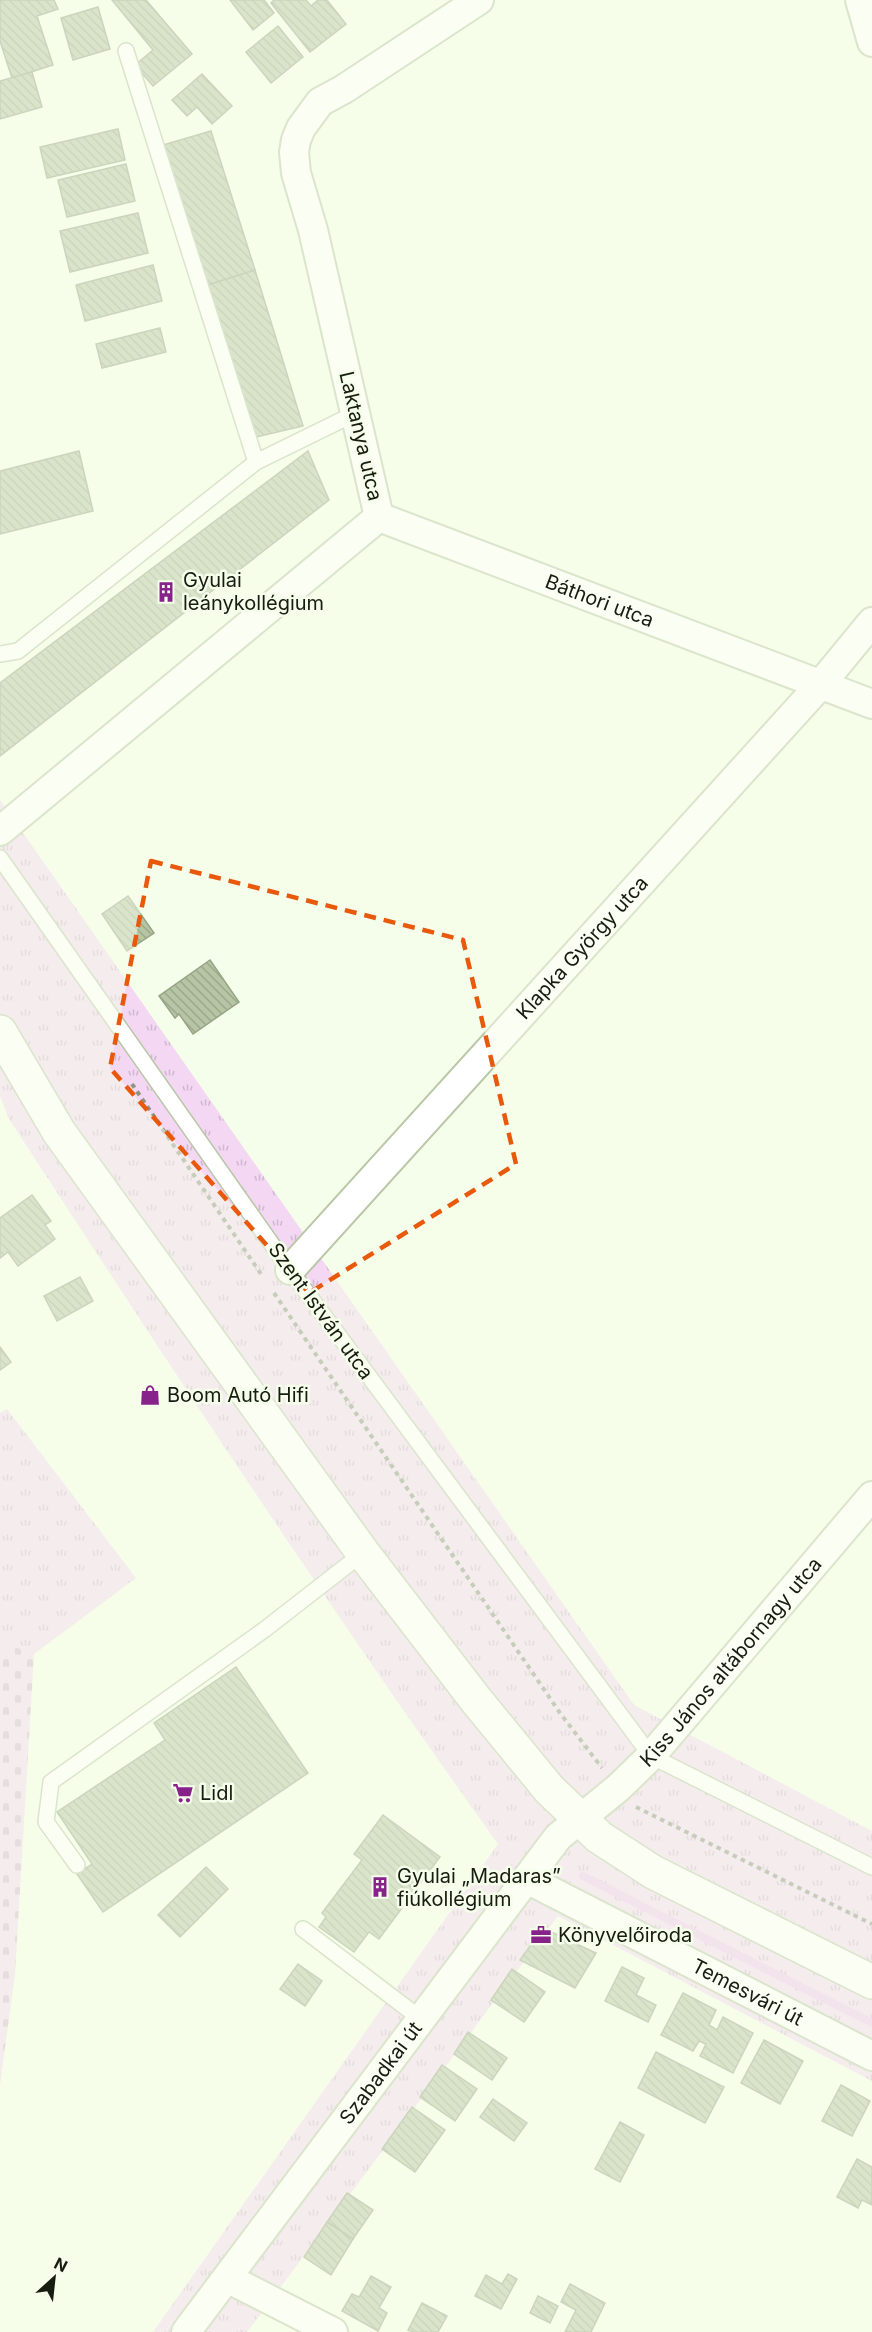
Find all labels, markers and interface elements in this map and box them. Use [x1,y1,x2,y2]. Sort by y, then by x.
street label: Laktanya utca [334,369,388,503]
place label: Gyulai leánykollégium [183,568,324,615]
street label: Báthori utca [542,569,657,632]
building icon: Gyulai leánykollégium [154,580,178,604]
street label: Klapka György utca [511,871,653,1024]
street label: Szent István utca [263,1238,379,1384]
shop icon: Boom Autó Hifi [138,1383,162,1407]
place label: Boom Autó Hifi [167,1383,309,1407]
street label: Kiss János altábornagy utca [635,1552,827,1772]
supermarket icon: Lidl [171,1781,195,1805]
place label: Lidl [200,1781,233,1805]
place label: Gyulai „Madaras” fiúkollégium [397,1864,561,1911]
building icon: Gyulai „Madaras” fiúkollégium [368,1875,392,1899]
office icon: Könyvelőiroda [529,1923,553,1947]
place label: Könyvelőiroda [558,1923,692,1947]
street label: Temesvári út [688,1954,808,2031]
street label: Szabadkai út [334,2017,427,2129]
north arrow [24,2248,84,2308]
text: N [51,2253,71,2276]

